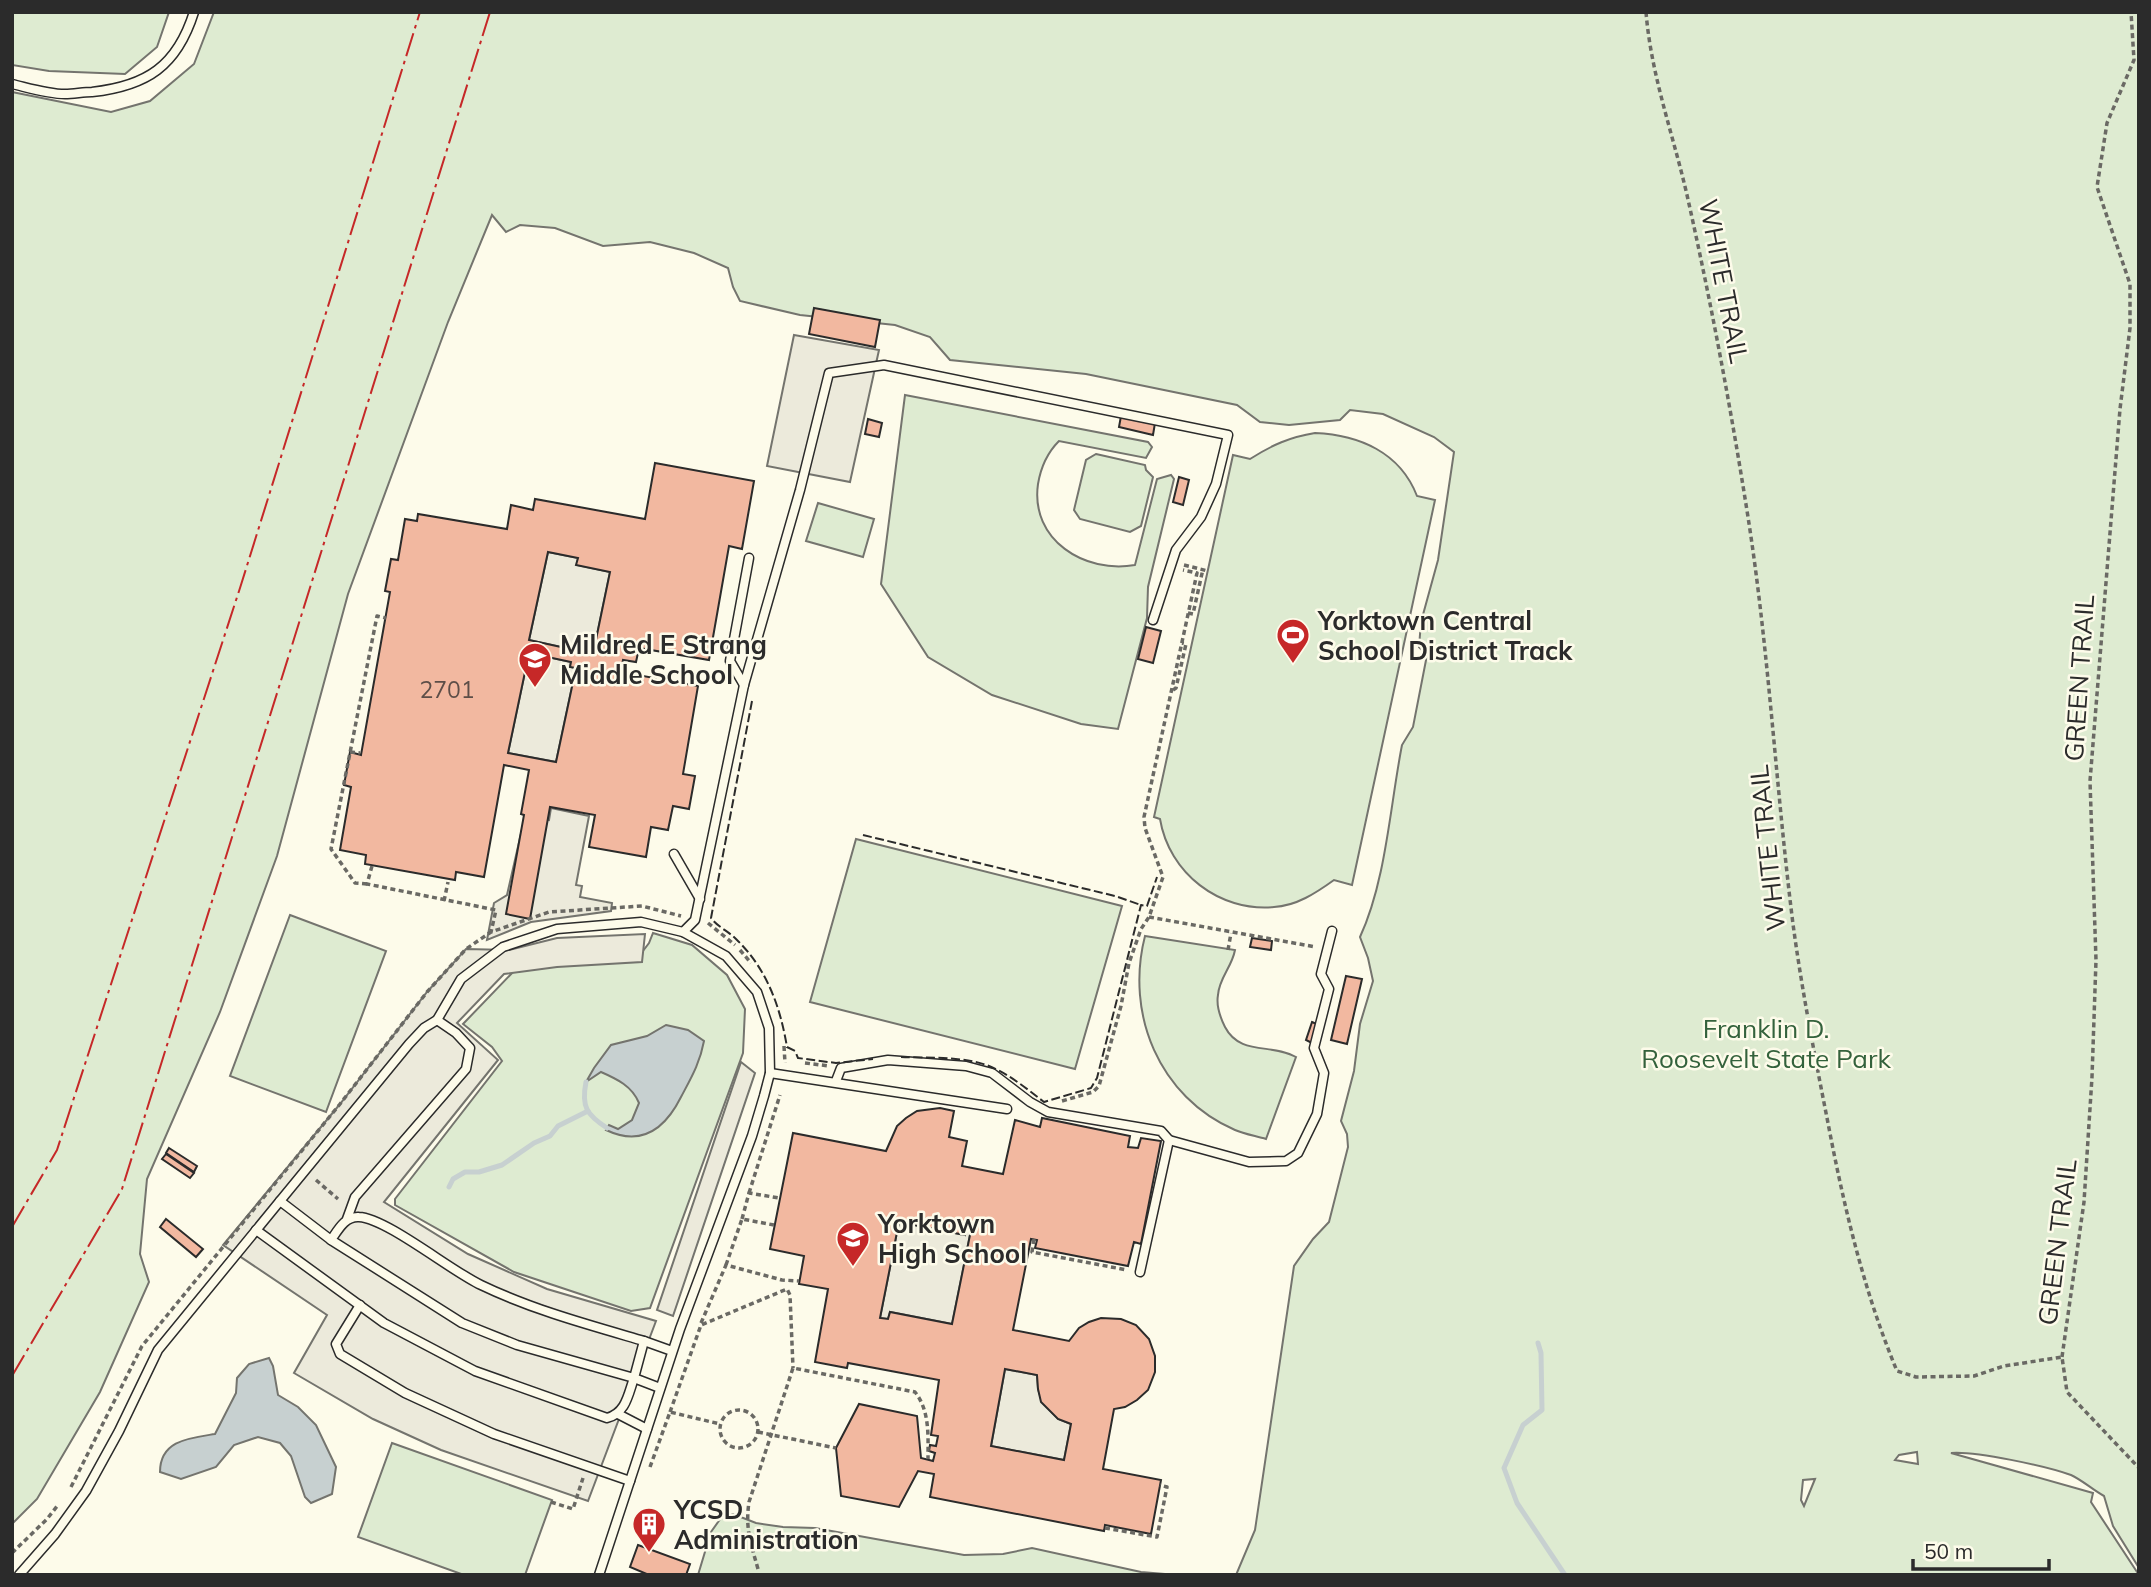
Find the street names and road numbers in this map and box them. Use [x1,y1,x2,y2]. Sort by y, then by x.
street label: WHITE TRAIL [1692,196,1756,366]
street label: GREEN TRAIL [2057,593,2101,763]
street label: WHITE TRAIL [1742,763,1792,933]
street label: GREEN TRAIL [2030,1157,2084,1327]

